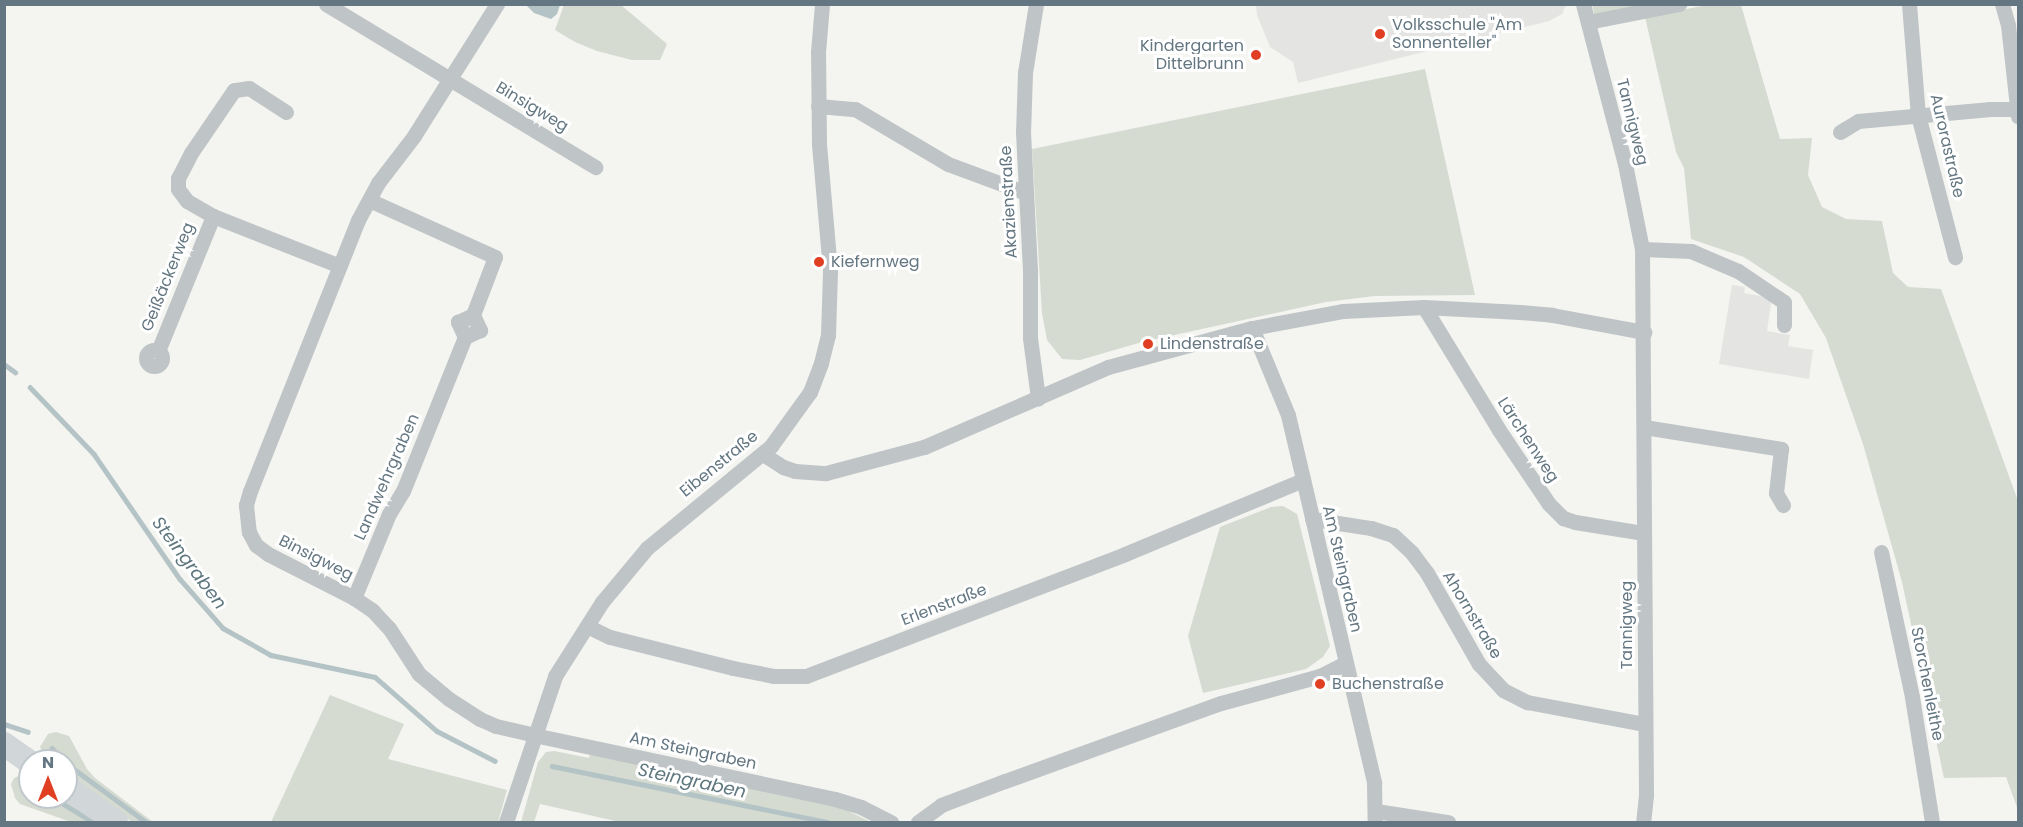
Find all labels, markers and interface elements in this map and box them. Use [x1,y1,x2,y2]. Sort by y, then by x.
place label: Volksschule "Am Sonnenteller" [1392,15,1522,53]
marker: Volksschule "Am Sonnenteller" [1373,27,1387,41]
place label: Kindergarten Dittelbrunn [1140,36,1244,74]
marker: Kindergarten Dittelbrunn [1249,48,1263,62]
street label: Tannigweg [1612,77,1652,167]
street label: Binsigweg [492,78,572,136]
street label: Aurorastraße [1926,92,1968,200]
street label: Akazienstraße [996,145,1022,259]
street label: Geißäckerweg [137,220,199,334]
place label: Kiefernweg [831,252,920,272]
marker: Kiefernweg [812,255,826,269]
place label: Lindenstraße [1160,334,1264,354]
marker: Lindenstraße [1141,337,1155,351]
street label: Lärchenweg [1493,394,1563,486]
street label: Landwehrgraben [350,411,424,543]
street label: Eibenstraße [676,427,762,501]
street label: Am Steingraben [1318,504,1366,634]
water label: Steingraben [147,513,231,613]
street label: Binsigweg [276,531,356,585]
street label: Ahornstraße [1438,568,1506,662]
street label: Erlenstraße [899,580,989,630]
street label: Tannigweg [1617,581,1637,669]
street label: Storchenleithe [1907,626,1947,742]
place label: Buchenstraße [1332,674,1444,694]
marker: Buchenstraße [1313,677,1327,691]
street label: Am Steingraben [628,728,758,774]
north arrow [18,749,78,809]
text: N [42,751,54,774]
water label: Steingraben [636,759,748,803]

